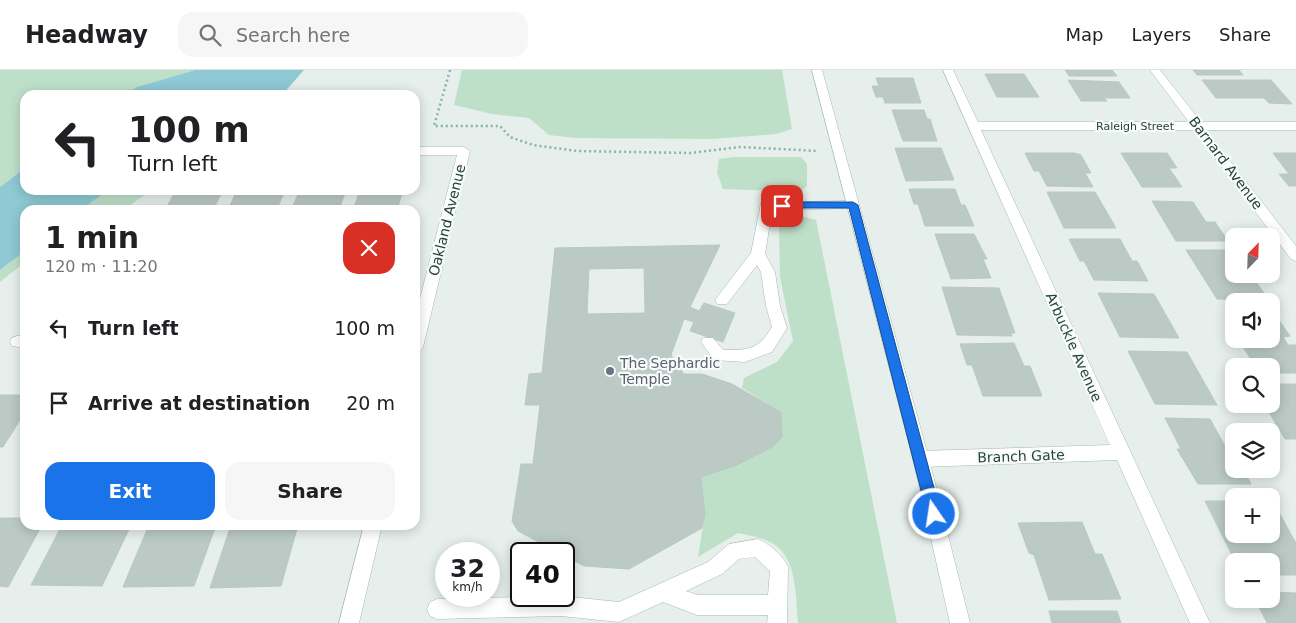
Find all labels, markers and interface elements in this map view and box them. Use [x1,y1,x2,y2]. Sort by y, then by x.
search box [178,12,528,57]
text: Headway [25,21,148,49]
icon: search [196,21,224,49]
text: Search here [236,24,350,46]
text: Map [1065,24,1103,45]
text: Layers [1131,24,1191,45]
text: Share [1219,24,1271,45]
icon: left [45,110,110,175]
text: 100 m [128,110,250,150]
street label: Barnard Avenue [1186,113,1266,213]
street label: Raleigh Street [1096,120,1175,133]
text: Turn left [128,151,217,176]
street label: Oakland Avenue [425,163,469,277]
pin [761,185,803,227]
icon: arrive [768,192,796,220]
text: 1 min [45,220,139,255]
button: close [343,222,395,274]
north arrow [1225,228,1280,282]
map controls [1225,228,1280,608]
text: 120 m · 11:20 [45,257,158,276]
street label: Arbuckle Avenue [1043,290,1105,404]
button: sound [1225,293,1280,348]
icon: left [45,314,73,342]
text: Turn left [88,317,179,339]
text: 100 m [334,317,395,339]
place label: The Sephardic Temple [619,355,720,387]
button: search [1225,358,1280,413]
marker: The Sephardic Temple [604,365,616,377]
icon: arrive [45,389,73,417]
text: Arrive at destination [88,392,310,414]
text: 20 m [346,392,395,414]
button: layers [1225,423,1280,478]
street label: Branch Gate [977,446,1065,466]
button: Exit [45,462,215,520]
button: Share [225,462,395,520]
position arrow [907,487,959,539]
button: + [1225,488,1280,543]
speed limit sign: 40 [510,542,575,607]
button: − [1225,553,1280,608]
text: 32 [450,554,485,583]
text: km/h [452,580,483,594]

